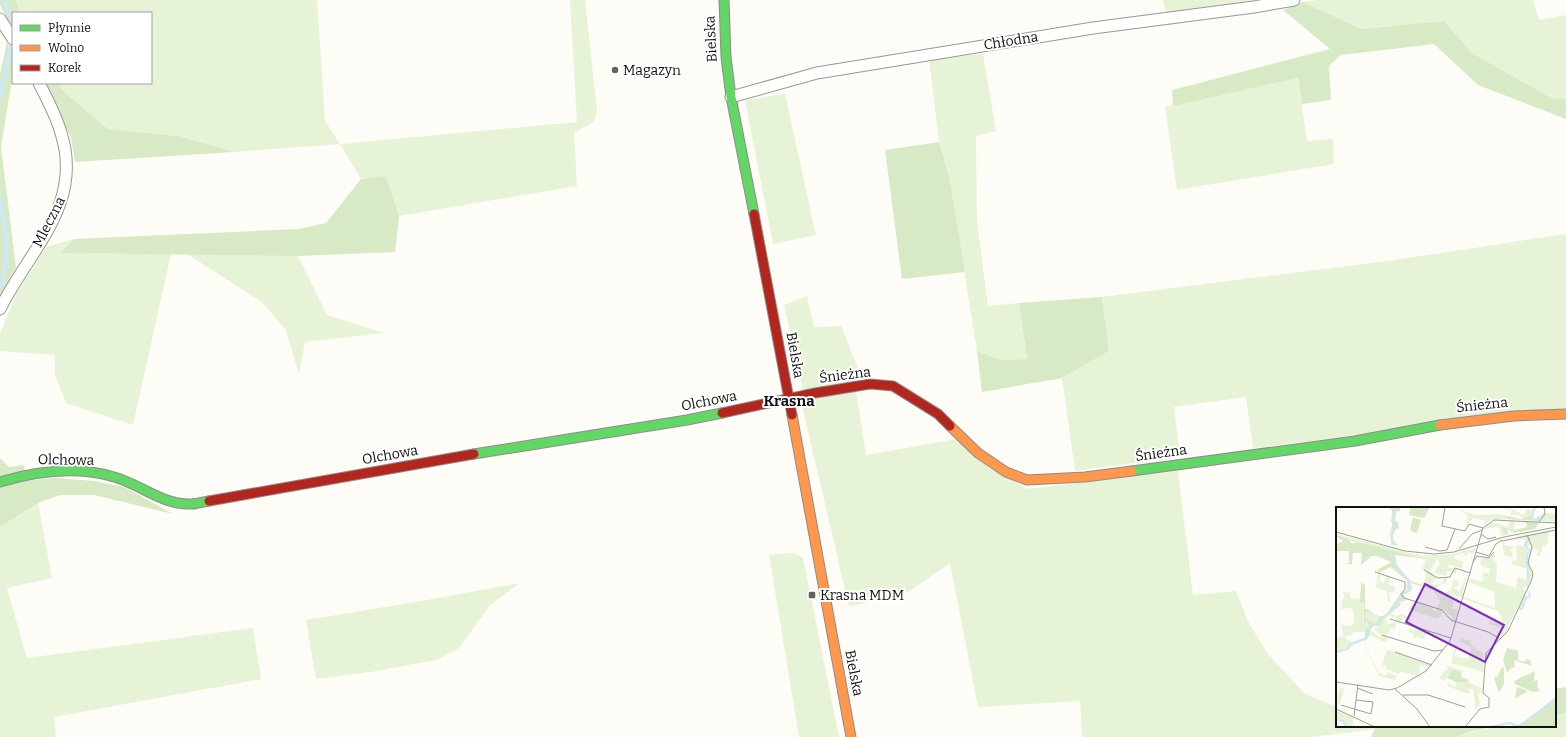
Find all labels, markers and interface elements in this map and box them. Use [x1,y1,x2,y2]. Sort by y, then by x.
legend [12,12,152,84]
street label: Bielska [701,15,721,63]
text: Płynnie [48,21,91,35]
street label: Chłodna [983,28,1040,54]
text: Wolno [48,41,84,55]
text: Korek [48,61,81,75]
place label: Magazyn [623,62,681,79]
marker: Magazyn [610,65,620,75]
street label: Mleczna [29,194,69,250]
street label: Bielska [783,331,807,380]
street label: Śnieżna [818,362,872,387]
street label: Olchowa [680,387,739,415]
district label: Krasna [763,392,815,410]
street label: Śnieżna [1455,393,1509,416]
street label: Śnieżna [1134,440,1188,465]
street label: Olchowa [361,442,420,468]
street label: Olchowa [38,451,95,469]
inset map [1336,507,1556,727]
place label: Krasna MDM [820,587,904,604]
marker: Krasna MDM [807,590,817,600]
street label: Bielska [841,649,867,698]

